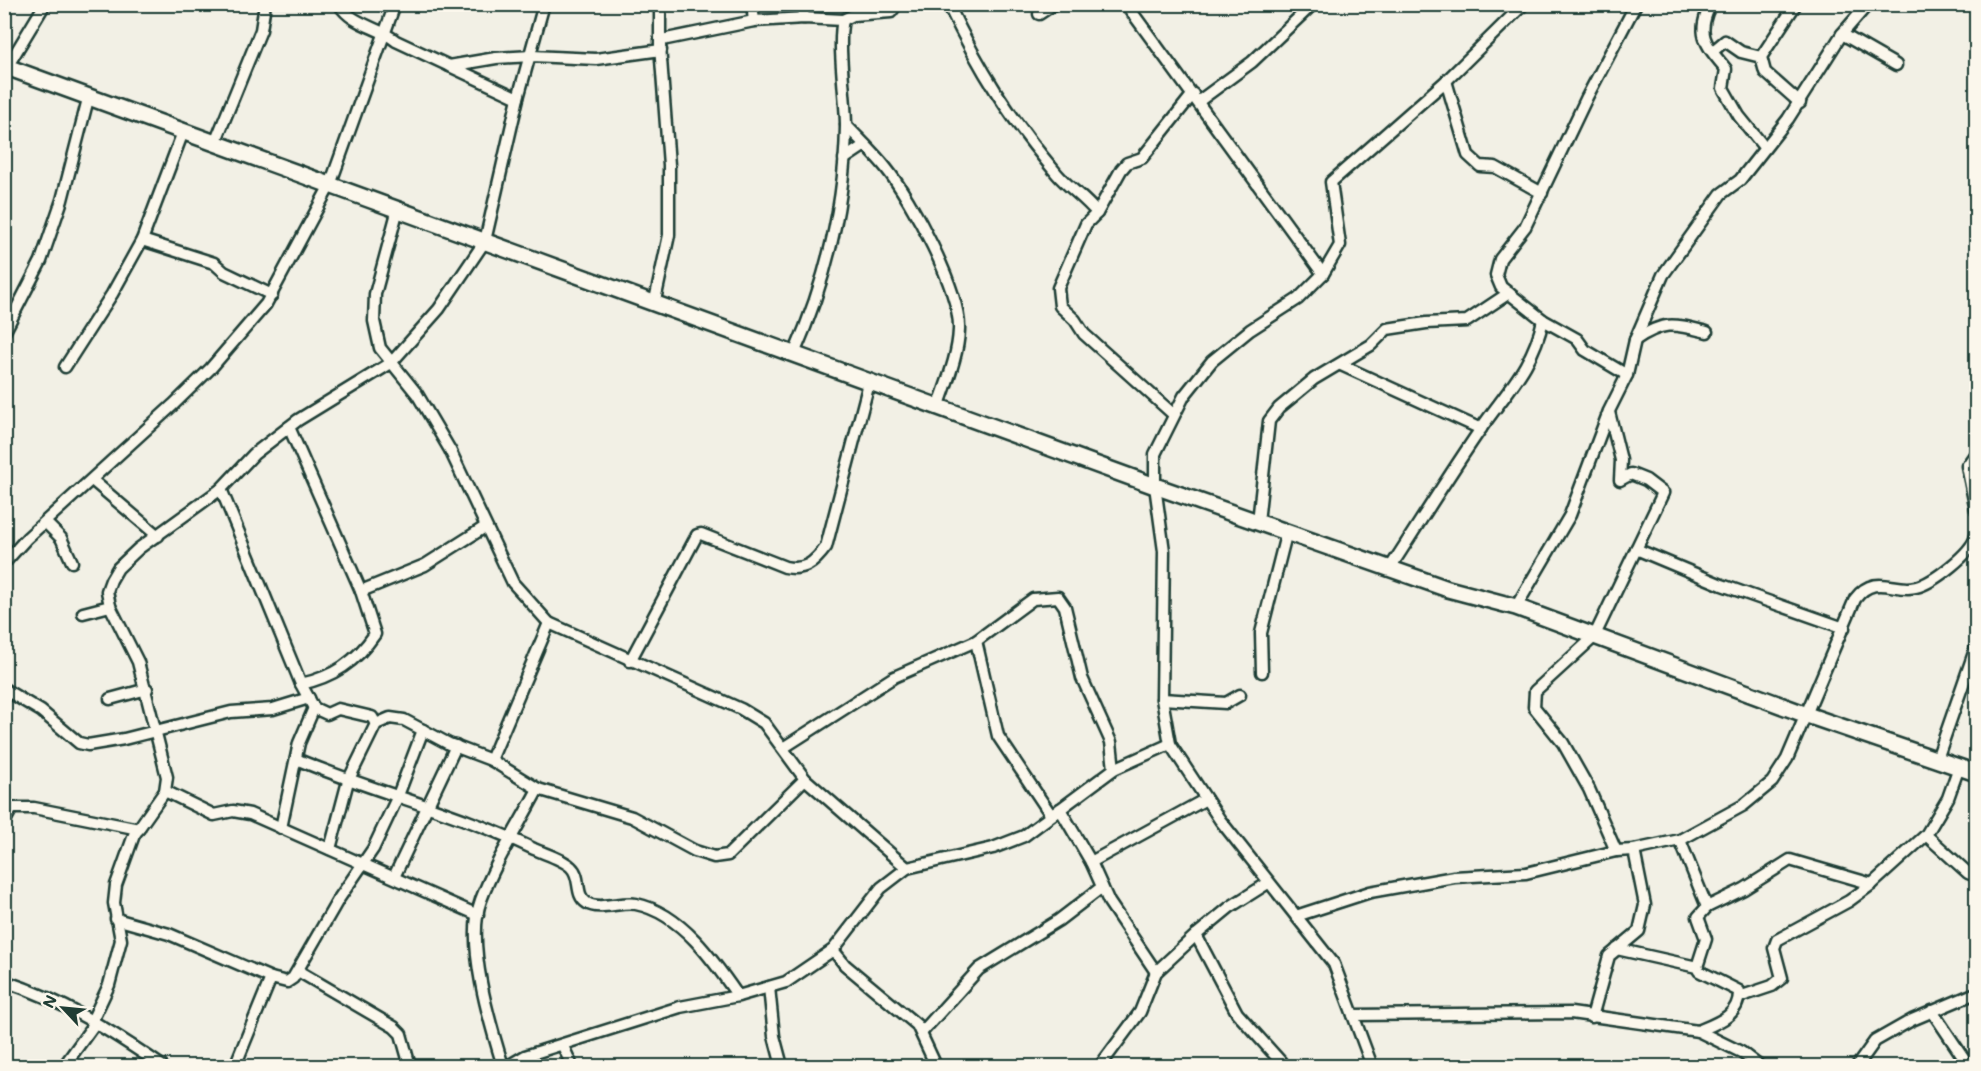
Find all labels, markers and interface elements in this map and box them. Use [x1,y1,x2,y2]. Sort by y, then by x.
north arrow [33,978,93,1038]
text: N [37,991,61,1011]

